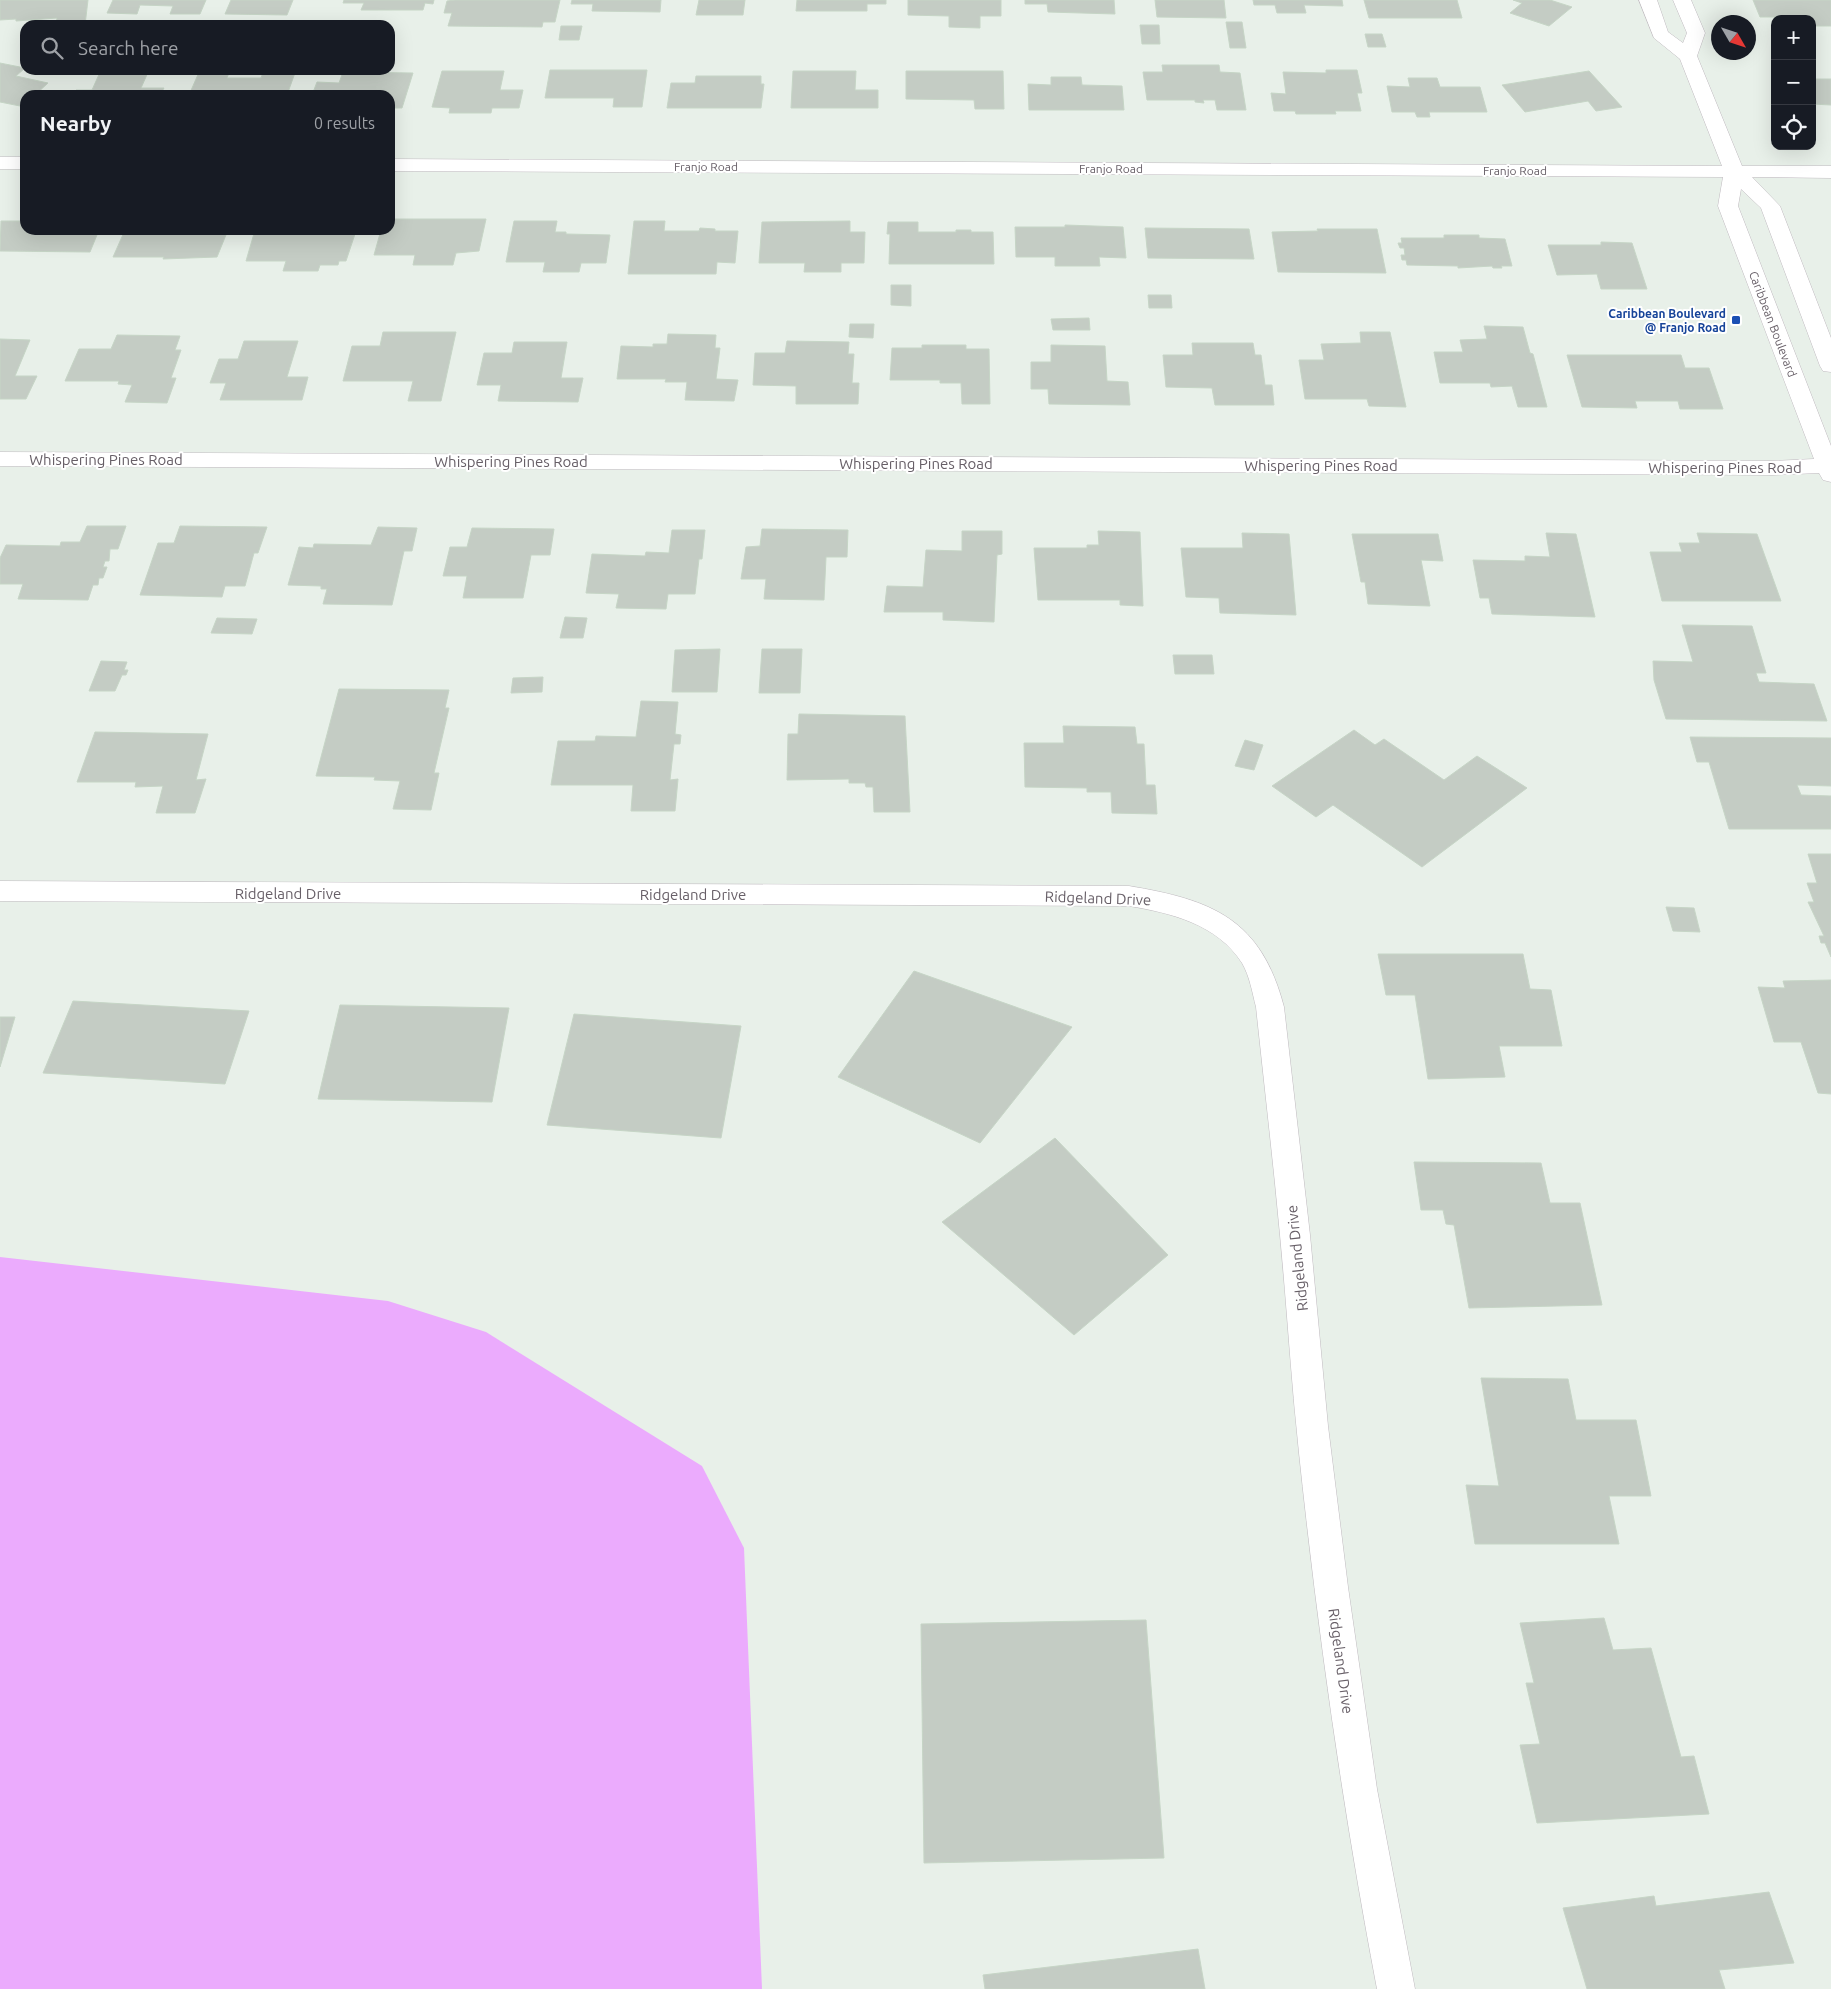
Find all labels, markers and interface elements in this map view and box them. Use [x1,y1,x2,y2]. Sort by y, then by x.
north arrow [1711,15,1756,60]
map controls [1771,15,1816,150]
button: + [1771,15,1816,60]
search box [20,20,395,75]
icon: search [38,34,66,62]
text: Search here [78,37,178,59]
button: − [1771,60,1816,105]
button: locate [1771,105,1816,150]
text: Nearby [40,111,111,135]
text: 0 results [314,114,375,132]
street label: Franjo Road [674,160,738,173]
street label: Franjo Road [1079,162,1143,175]
street label: Franjo Road [1483,164,1547,177]
street label: Caribbean Boulevard [1747,269,1799,379]
place label: Caribbean Boulevard @ Franjo Road [1608,307,1726,334]
marker: Caribbean Boulevard @ Franjo Road [1730,314,1742,326]
street label: Whispering Pines Road [29,451,183,468]
street label: Whispering Pines Road [434,453,588,470]
street label: Whispering Pines Road [839,455,993,472]
street label: Whispering Pines Road [1244,457,1398,474]
street label: Whispering Pines Road [1648,459,1802,476]
street label: Ridgeland Drive [235,885,341,902]
street label: Ridgeland Drive [640,886,746,903]
street label: Ridgeland Drive [1044,888,1152,908]
street label: Ridgeland Drive [1283,1204,1311,1312]
street label: Ridgeland Drive [1325,1607,1357,1715]

